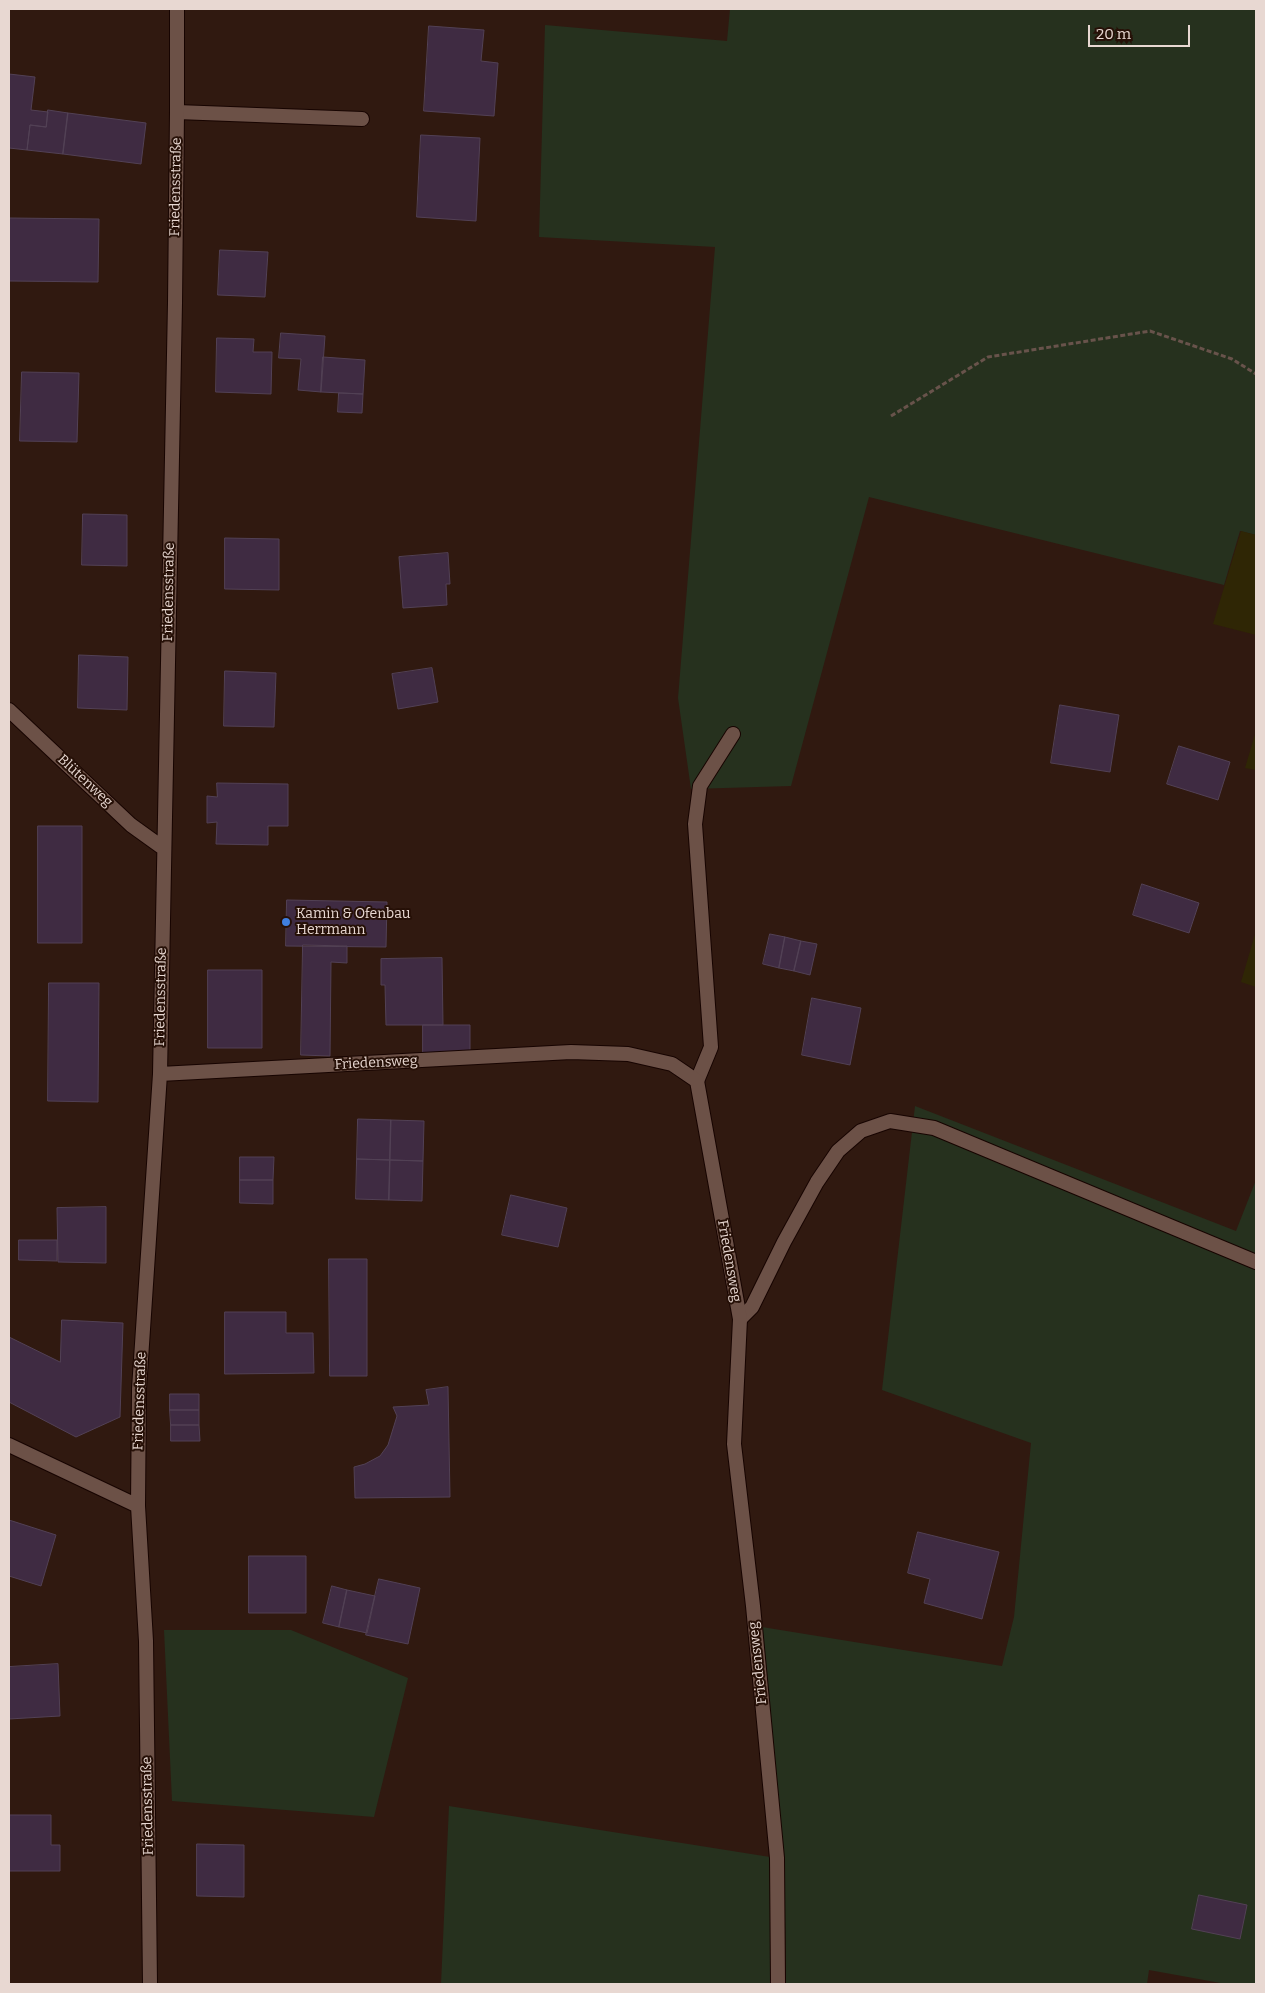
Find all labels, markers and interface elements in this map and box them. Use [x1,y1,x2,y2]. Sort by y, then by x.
scale bar [1090,15,1192,47]
text: 20 m [1096,25,1131,43]
street label: Friedensstraße [167,137,185,237]
street label: Friedensstraße [160,542,178,642]
street label: Blütenweg [54,751,116,811]
place label: Kamin & Ofenbau Herrmann [296,906,411,939]
marker: Kamin & Ofenbau Herrmann [280,916,292,928]
street label: Friedensstraße [152,947,170,1047]
street label: Friedensweg [334,1052,418,1074]
street label: Friedensweg [714,1219,744,1303]
street label: Friedensstraße [130,1351,150,1451]
street label: Friedensweg [745,1621,771,1705]
street label: Friedensstraße [139,1756,157,1856]

